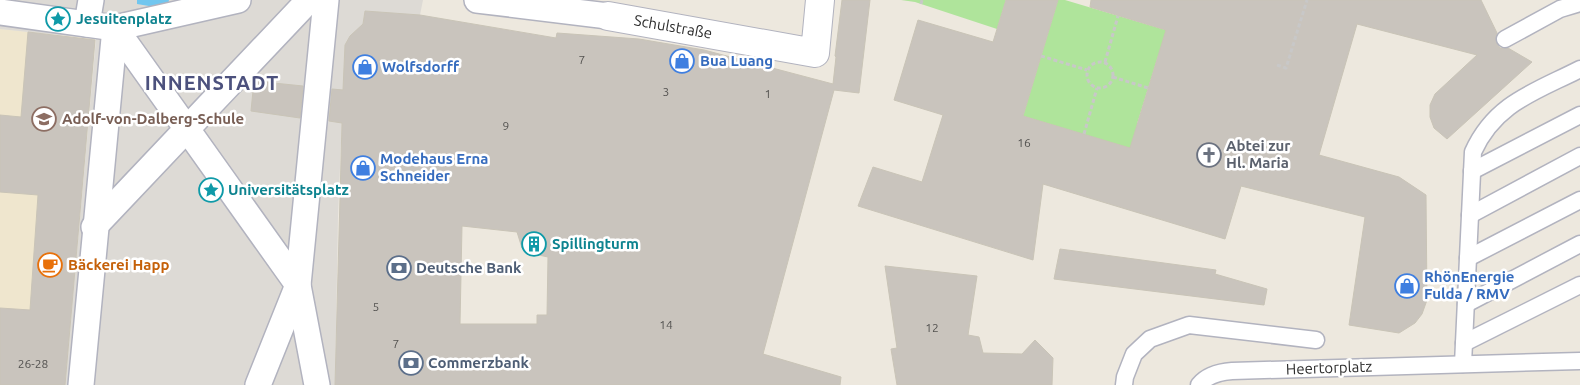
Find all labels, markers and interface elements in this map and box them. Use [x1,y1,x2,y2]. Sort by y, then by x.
place icon: Jesuitenplatz [45,6,71,32]
place label: Jesuitenplatz [76,10,172,27]
street label: Schulstraße [633,11,713,42]
shop icon: Bua Luang [669,48,695,74]
place label: Bua Luang [700,52,773,69]
house number: 7 [579,53,585,66]
shop icon: Wolfsdorff [352,54,378,80]
place label: Wolfsdorff [382,58,460,75]
district label: INNENSTADT [145,71,279,94]
house number: 3 [663,85,669,98]
house number: 1 [765,87,771,100]
school or university icon: Adolf-von-Dalberg-Schule [31,106,57,132]
place label: Adolf-von-Dalberg-Schule [62,110,244,127]
house number: 9 [503,119,509,132]
house number: 16 [1017,136,1031,149]
place label: Abtei zur Hl. Maria [1226,137,1291,171]
church icon: Abtei zur Hl. Maria [1196,142,1222,168]
place label: Modehaus Erna Schneider [380,150,488,184]
shop icon: Modehaus Erna Schneider [350,155,376,181]
place icon: Universitätsplatz [198,177,224,203]
place label: Universitätsplatz [228,181,349,198]
building icon: Spillingturm [521,231,547,257]
place label: Spillingturm [552,235,639,252]
cafe icon: Bäckerei Happ [37,252,63,278]
bank icon: Deutsche Bank [386,255,412,281]
place label: Bäckerei Happ [68,256,169,273]
place label: Deutsche Bank [416,259,522,276]
place label: RhönEnergie Fulda / RMV [1424,268,1514,302]
shop icon: RhönEnergie Fulda / RMV [1394,273,1420,299]
house number: 5 [373,300,379,313]
house number: 14 [659,318,673,331]
house number: 12 [925,321,939,334]
house number: 7 [393,337,399,350]
bank icon: Commerzbank [398,350,424,376]
place label: Commerzbank [428,354,530,371]
house number: 26-28 [18,357,48,370]
street label: Heertorplatz [1286,357,1372,378]

